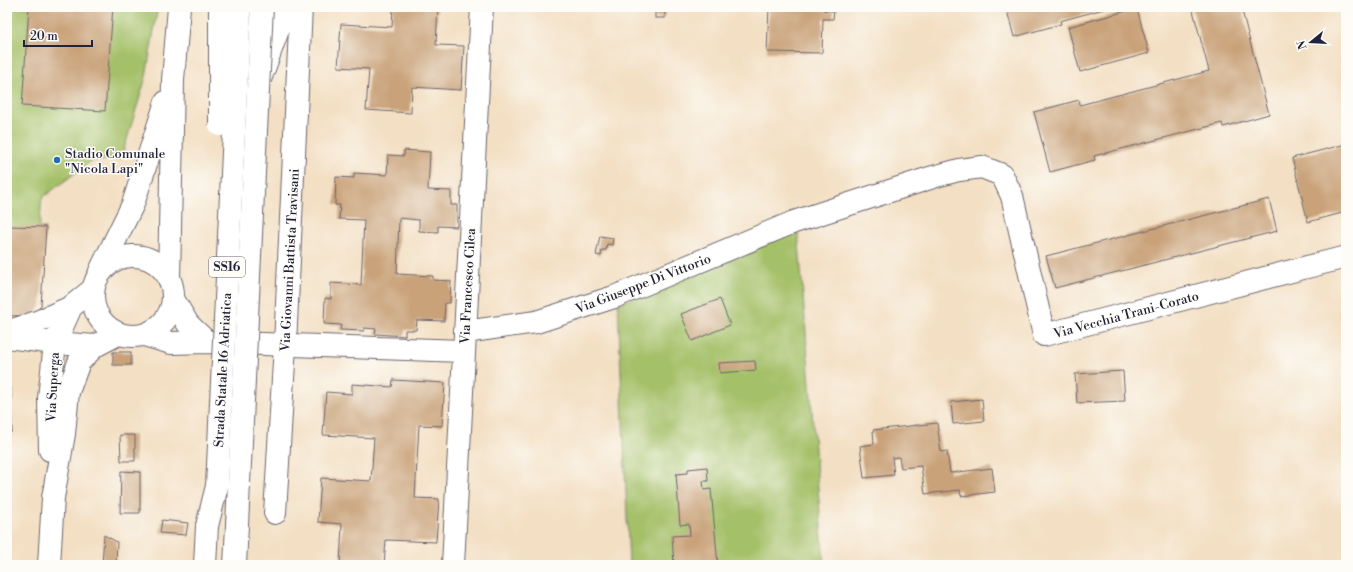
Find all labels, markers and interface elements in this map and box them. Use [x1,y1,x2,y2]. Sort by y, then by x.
scale bar [24,22,92,48]
north arrow [1291,22,1331,62]
text: 20 m [30,29,58,44]
text: N [1294,38,1310,51]
place label: Stadio Comunale "Nicola Lapi" [65,146,166,177]
marker: Stadio Comunale "Nicola Lapi" [52,155,62,165]
street label: Via Giovanni Battista Travisani [277,168,303,353]
street label: Via Francesco Cilea [457,227,479,345]
street label: Via Giuseppe Di Vittorio [573,251,713,317]
road number: SS16 [209,257,245,277]
street label: Via Vecchia Trani-Corato [1051,288,1201,342]
street label: Strada Statale 16 Adriatica [211,292,235,448]
street label: Via Superga [43,351,63,423]

